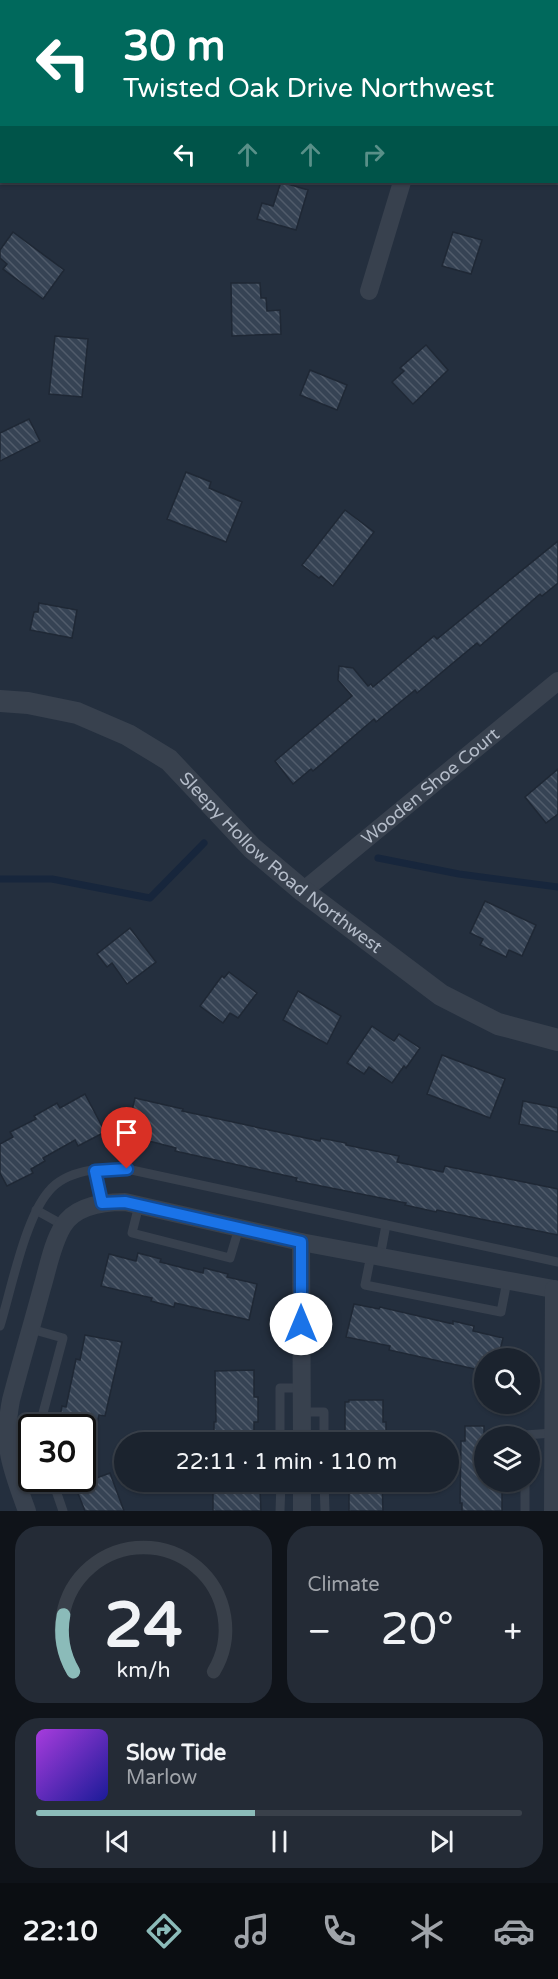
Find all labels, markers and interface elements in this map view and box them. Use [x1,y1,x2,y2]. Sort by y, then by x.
text: 30 m [123,21,225,72]
icon: left [24,24,102,102]
text: Twisted Oak Drive Northwest [123,72,494,105]
icon: left [168,138,201,171]
icon: ahead [231,138,264,171]
icon: ahead [294,138,327,171]
icon: right [357,138,390,171]
street label: Wooden Shoe Court [357,723,504,849]
street label: Sleepy Hollow Road Northwest [175,767,387,958]
pin [101,1107,152,1169]
icon: arrive [110,1116,143,1149]
position arrow [269,1292,333,1356]
map controls [474,1348,540,1492]
button: search [474,1348,540,1414]
speed limit sign: 30 [18,1414,96,1492]
button: layers [474,1426,540,1492]
text: 22:11 · 1 min · 110 m [176,1449,397,1475]
text: Climate [308,1573,380,1597]
text: 24 [104,1589,182,1664]
text: 20° [380,1603,454,1657]
text: − [308,1612,331,1651]
text: + [503,1612,522,1651]
text: km/h [116,1657,170,1683]
text: Slow Tide [126,1740,226,1766]
text: Marlow [126,1766,197,1790]
icon: previous [101,1825,134,1858]
icon: pause [263,1825,296,1858]
icon: next [425,1825,458,1858]
icon: directions [143,1910,185,1952]
icon: music [231,1910,273,1952]
icon: phone [318,1910,360,1952]
icon: climate [406,1910,448,1952]
icon: car [493,1910,535,1952]
text: 22:10 [23,1915,98,1948]

